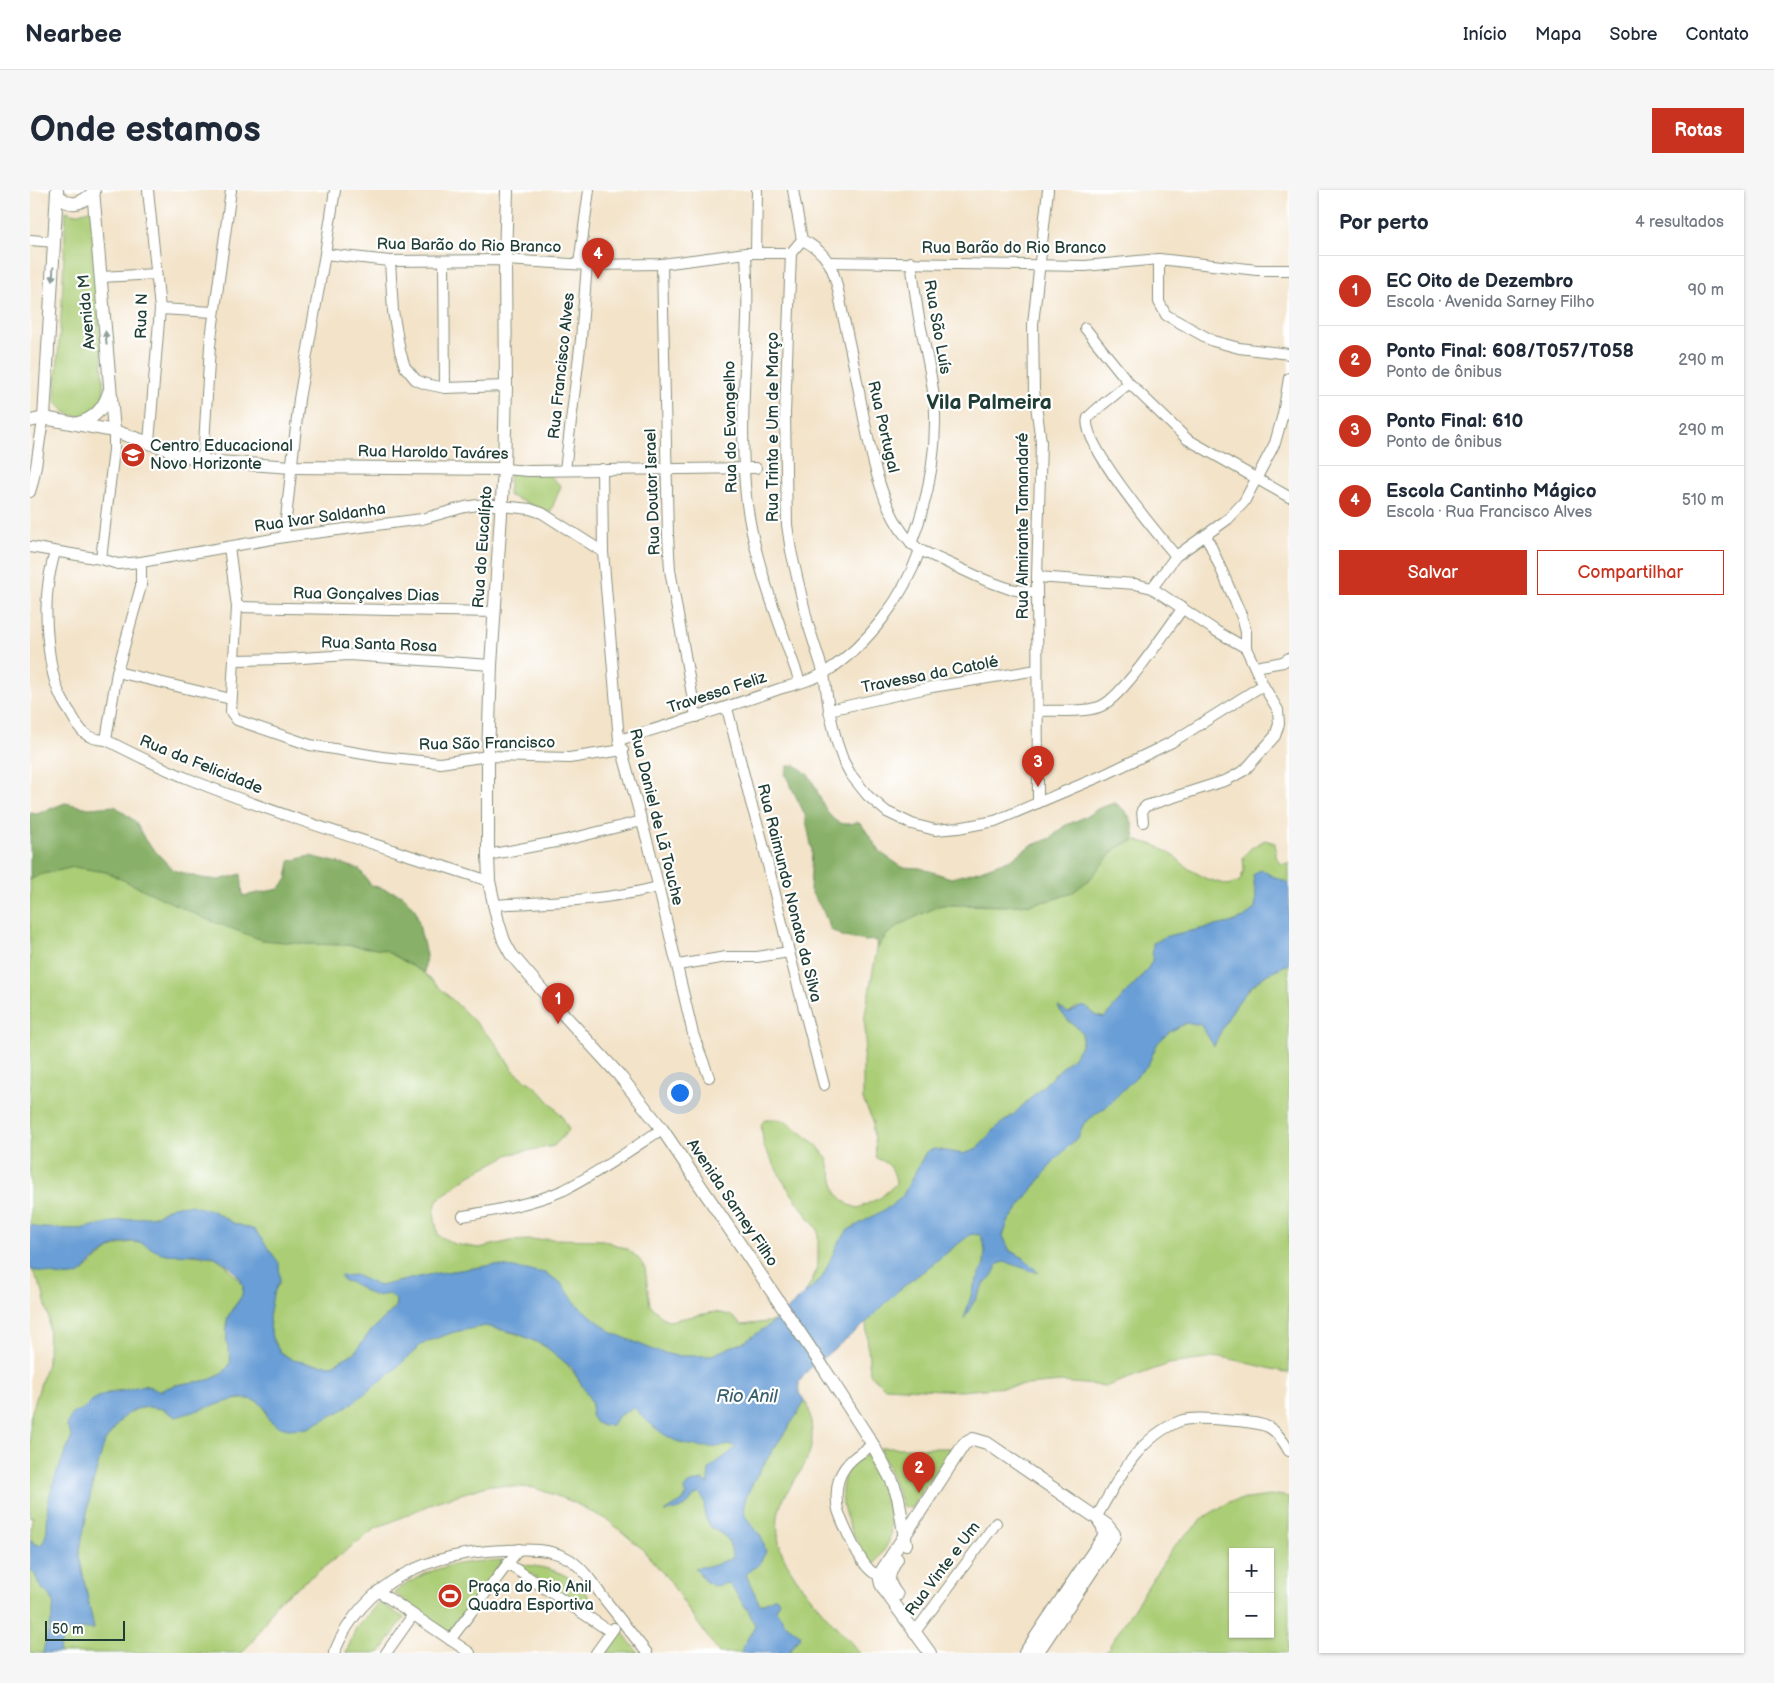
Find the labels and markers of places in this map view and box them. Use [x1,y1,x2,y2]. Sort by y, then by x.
pin: 4 [582,238,614,279]
place label: Centro Educacional Novo Horizonte [150,437,293,474]
school or university icon: Centro Educacional Novo Horizonte [120,442,146,468]
pin: 3 [1022,746,1054,787]
pin: 1 [542,983,574,1024]
pin: 2 [903,1452,935,1493]
place label: Praça do Rio Anil Quadra Esportiva [468,1578,594,1615]
sports icon: Praça do Rio Anil Quadra Esportiva [437,1583,463,1609]

